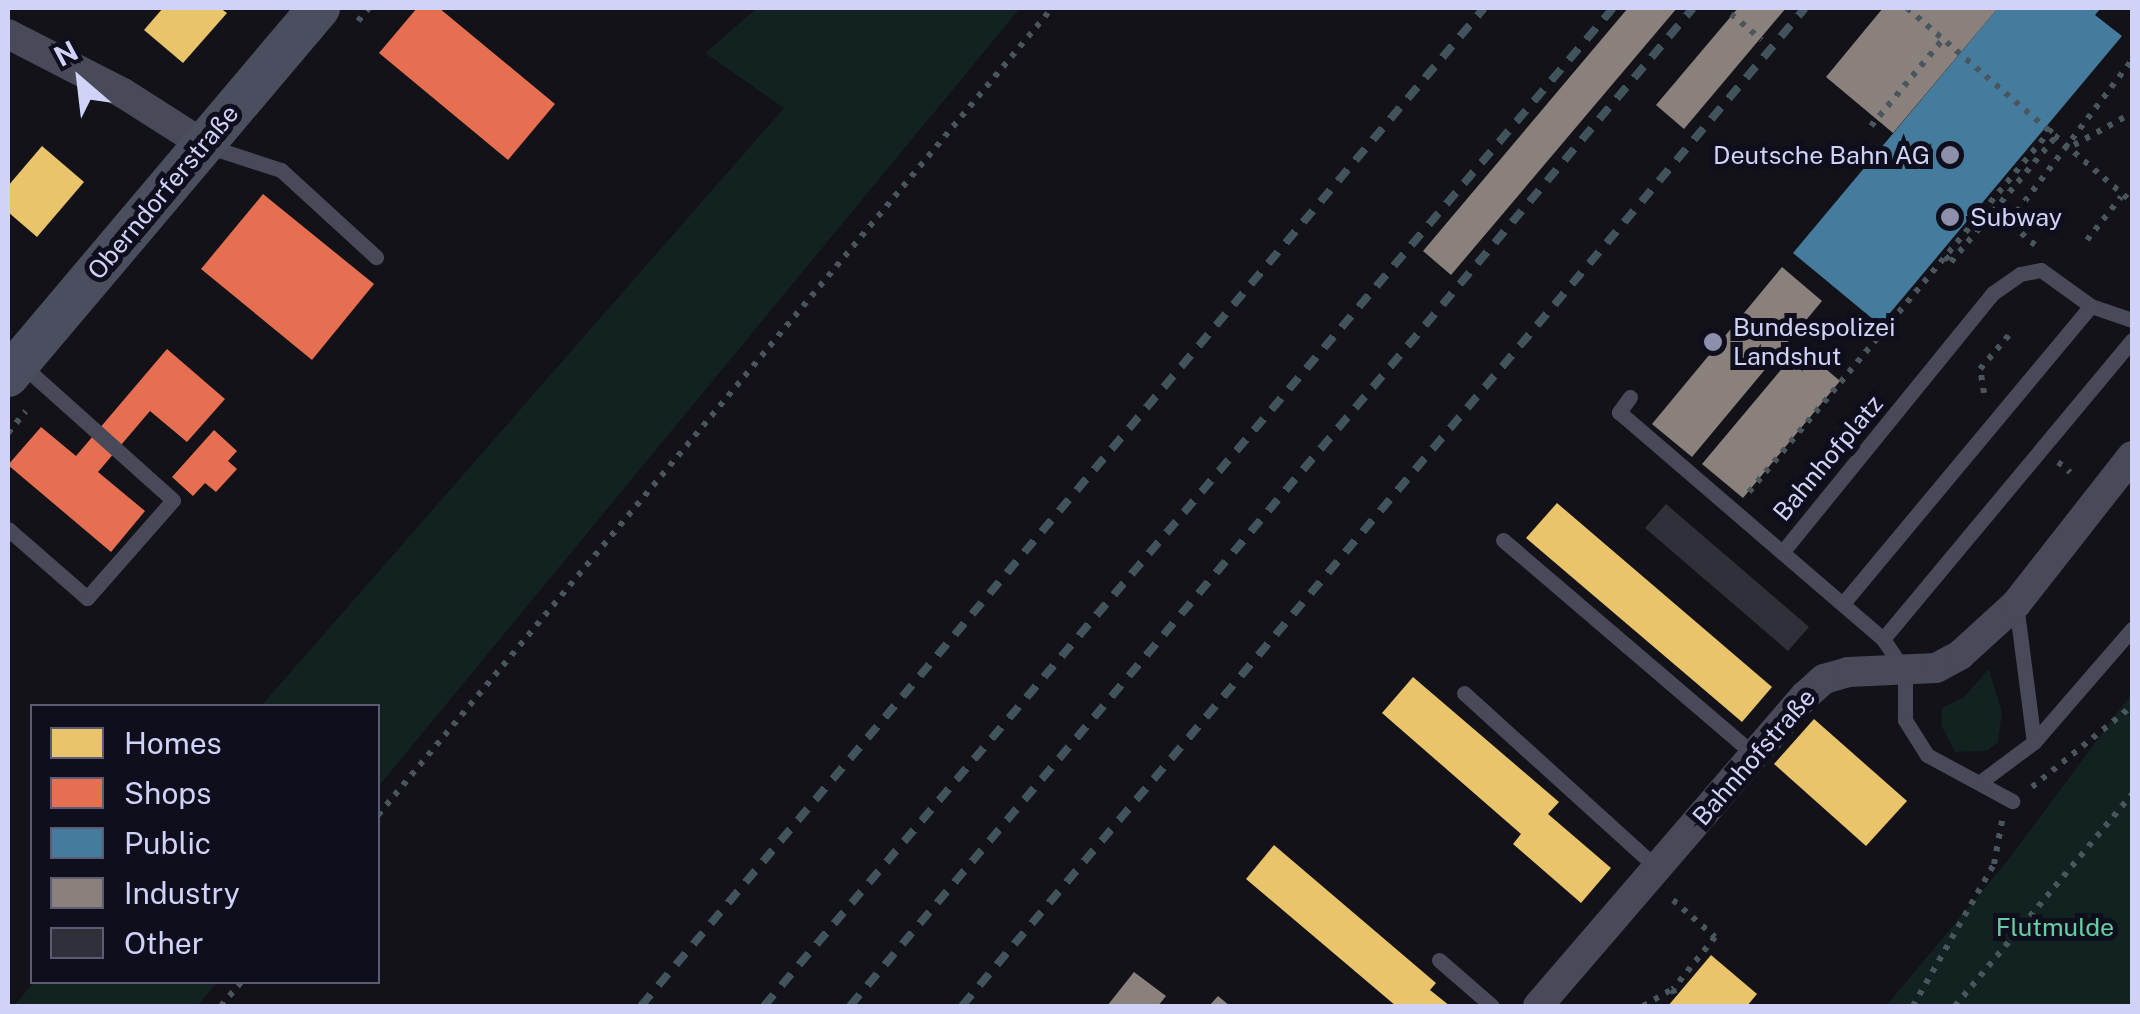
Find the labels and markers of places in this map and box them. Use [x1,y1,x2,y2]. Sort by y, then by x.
place label: Deutsche Bahn AG [1713,140,1930,170]
marker: Deutsche Bahn AG [1939,144,1961,166]
place label: Subway [1970,202,2062,232]
marker: Subway [1939,206,1961,228]
place label: Bundespolizei Landshut [1733,313,1895,372]
marker: Bundespolizei Landshut [1702,331,1724,353]

